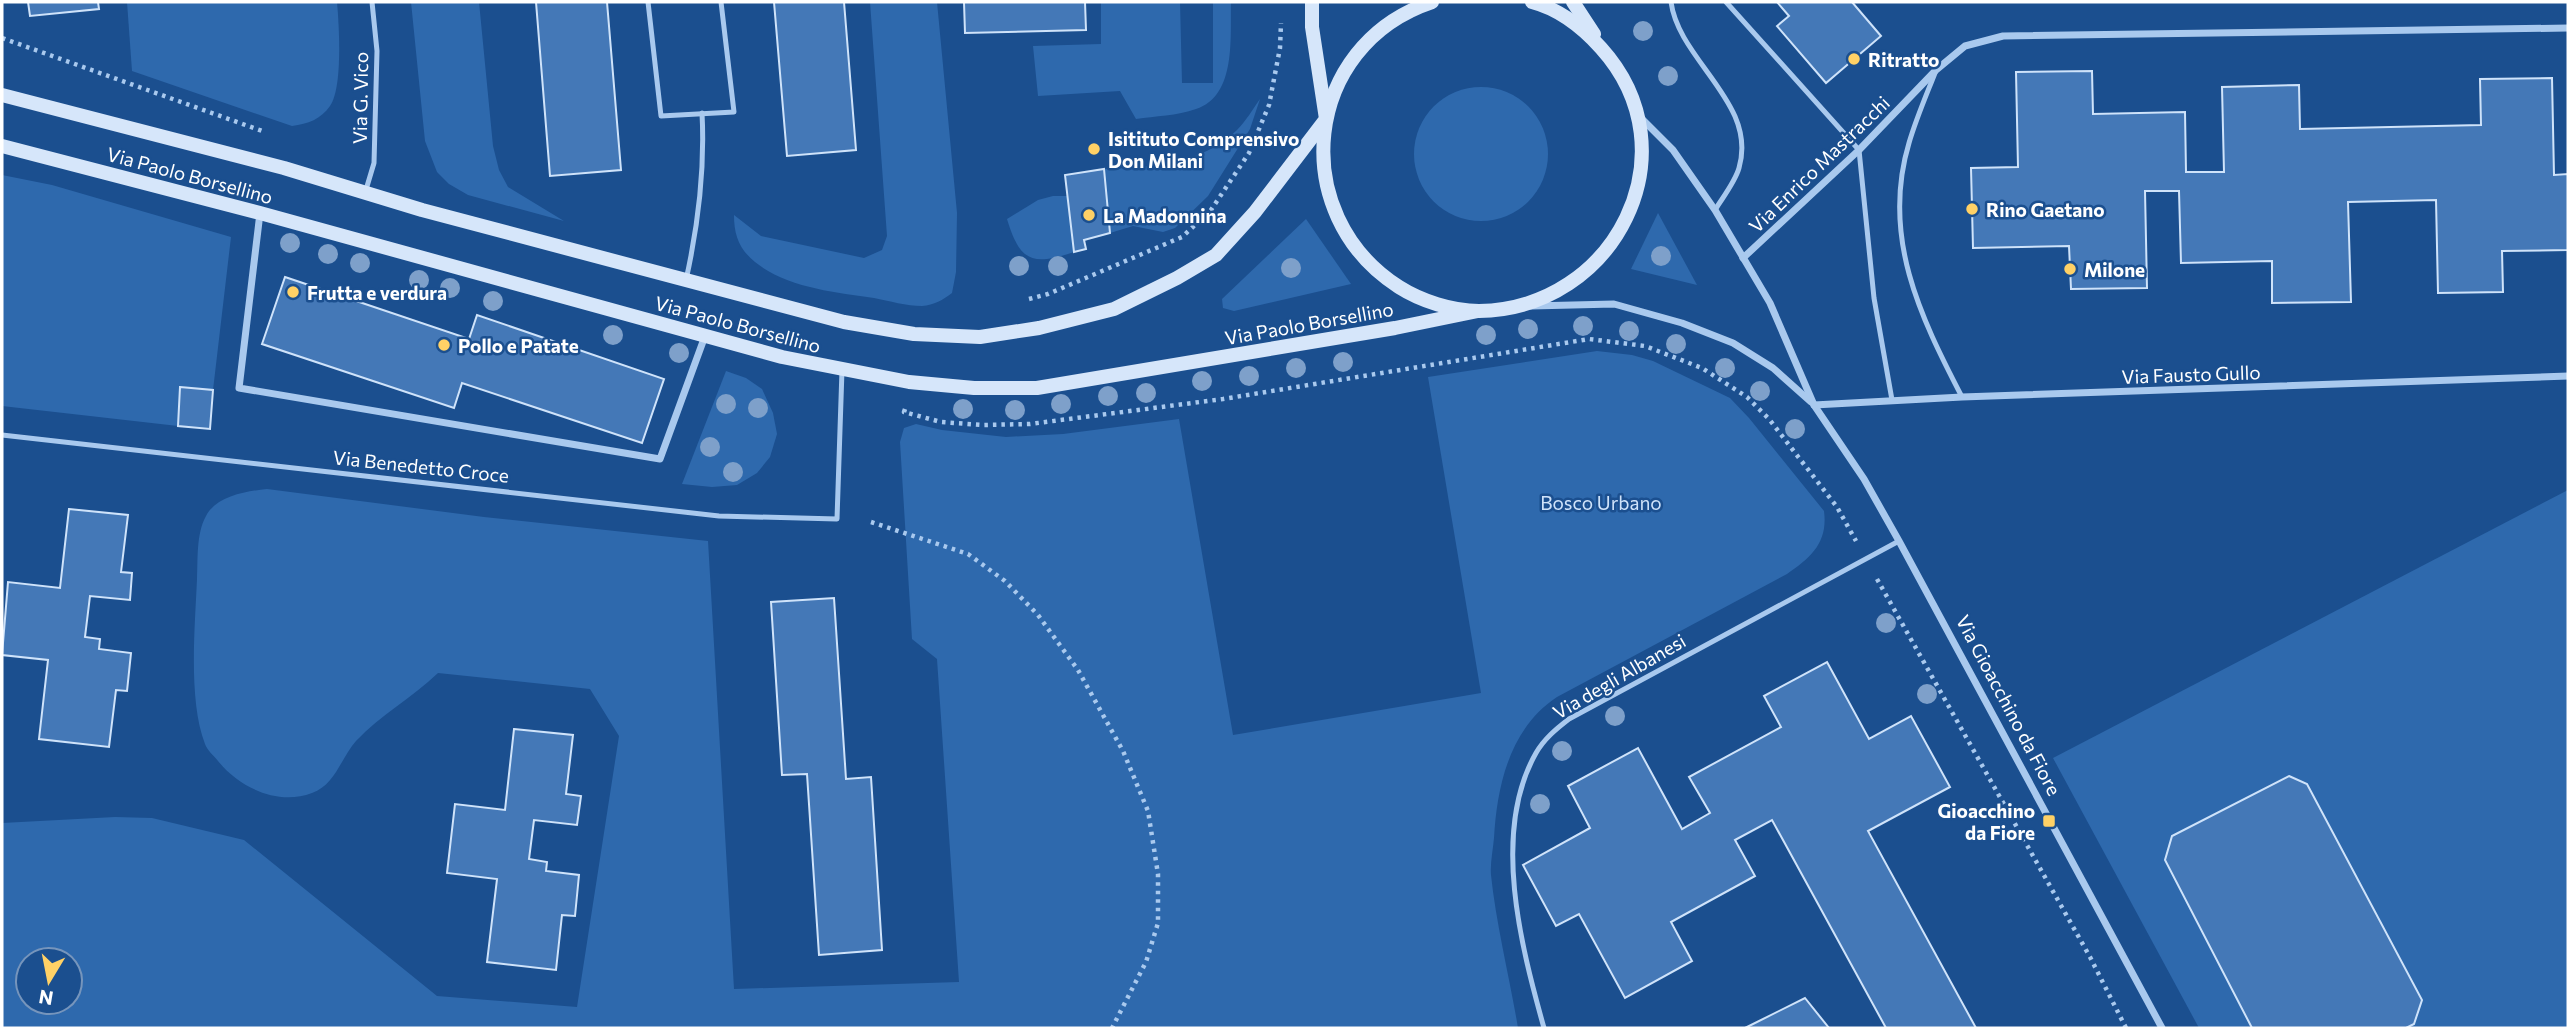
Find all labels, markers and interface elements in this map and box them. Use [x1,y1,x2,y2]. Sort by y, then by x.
place label: Ritratto [1868,48,1939,71]
marker: Ritratto [1846,51,1862,67]
street label: Via G. Vico [348,52,372,144]
street label: Via Enrico Mastracchi [1744,91,1894,237]
place label: Isitituto Comprensivo Don Milani [1108,127,1299,172]
marker: Isitituto Comprensivo Don Milani [1086,141,1102,157]
street label: Via Paolo Borsellino [105,142,275,208]
place label: Rino Gaetano [1986,198,2105,221]
marker: Rino Gaetano [1964,201,1980,217]
place label: La Madonnina [1103,204,1227,227]
marker: La Madonnina [1081,207,1097,223]
place label: Milone [2084,258,2145,281]
marker: Milone [2062,261,2078,277]
place label: Frutta e verdura [307,281,447,304]
marker: Frutta e verdura [285,284,301,300]
street label: Via Paolo Borsellino [653,291,823,357]
street label: Via Paolo Borsellino [1223,297,1395,349]
place label: Pollo e Patate [458,334,579,357]
marker: Pollo e Patate [436,337,452,353]
street label: Via Fausto Gullo [2121,360,2261,388]
street label: Via Benedetto Croce [332,445,510,487]
park label: Bosco Urbano [1540,491,1662,514]
street label: Via Gioacchino da Fiore [1952,611,2066,799]
street label: Via degli Albanesi [1548,629,1690,723]
place label: Gioacchino da Fiore [1937,799,2035,844]
marker: Gioacchino da Fiore [2041,813,2057,829]
north arrow [14,946,84,1016]
text: N [37,986,55,1011]

